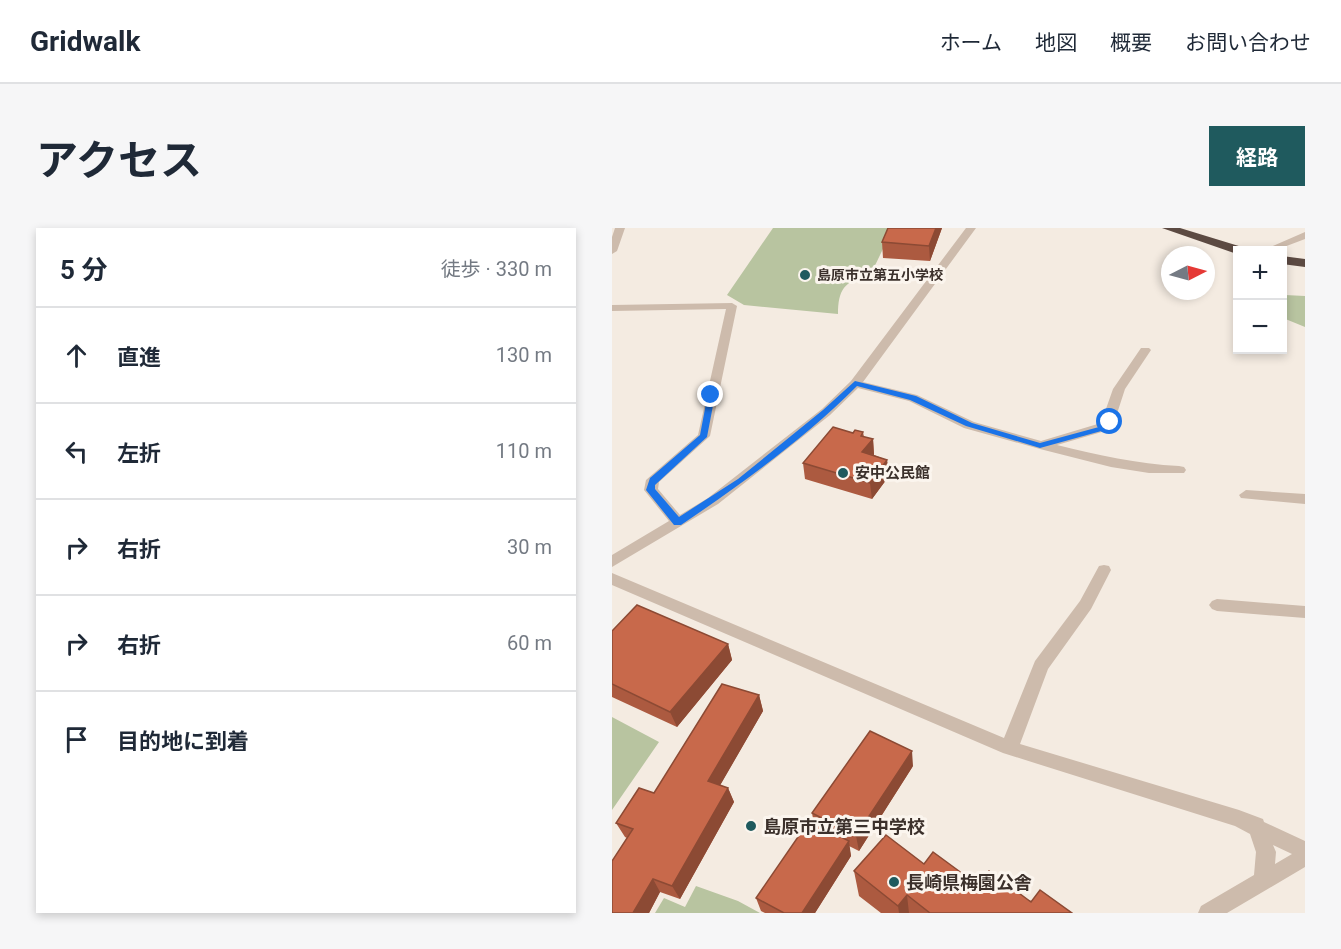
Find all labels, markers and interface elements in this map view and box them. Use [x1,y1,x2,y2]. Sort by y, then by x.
text: Gridwalk [30,25,140,58]
text: ホーム [940,31,1002,55]
text: 地図 [1035,31,1077,55]
text: 概要 [1110,31,1152,55]
text: お問い合わせ [1185,31,1311,55]
button: 経路 [1209,126,1305,186]
text: アクセス [36,136,202,185]
north arrow [1161,246,1215,300]
map controls [1233,246,1287,354]
button: + [1233,246,1287,300]
text: 5 分 [60,255,107,285]
text: 徒歩 · 330 m [441,257,552,281]
place label: 島原市立第五小学校 [817,267,943,283]
marker: 島原市立第五小学校 [798,268,812,282]
button: − [1233,300,1287,354]
icon: ahead [60,339,93,372]
text: 130 m [496,343,552,367]
text: 直進 [117,345,161,370]
route end [697,381,723,407]
route start [1096,408,1122,434]
icon: left [60,435,93,468]
text: 110 m [496,439,552,463]
text: 左折 [117,441,161,466]
place label: 安中公民館 [855,464,930,482]
marker: 安中公民館 [836,466,850,480]
icon: right [60,531,93,564]
text: 30 m [507,535,552,559]
text: 右折 [117,537,161,562]
icon: right [60,627,93,660]
text: 60 m [507,631,552,655]
text: 右折 [117,633,161,658]
icon: arrive [60,723,93,756]
text: 目的地に到着 [117,729,249,754]
place label: 島原市立第三中学校 [763,816,925,837]
marker: 島原市立第三中学校 [744,819,758,833]
place label: 長崎県梅園公舎 [906,872,1032,893]
marker: 長崎県梅園公舎 [887,875,901,889]

